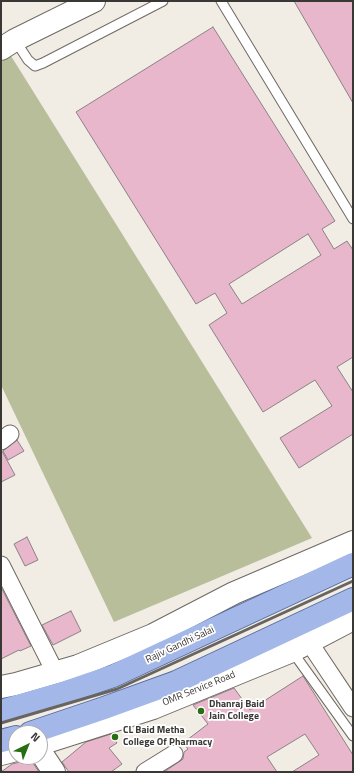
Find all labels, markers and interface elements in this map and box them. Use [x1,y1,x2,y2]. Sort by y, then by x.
street label: Rajiv Gandhi Salai [144,624,216,666]
street label: OMR Service Road [161,669,237,709]
place label: Dhanraj Baid Jain College [209,699,264,722]
marker: Dhanraj Baid Jain College [196,706,206,716]
north arrow [8,725,48,765]
place label: CL Baid Metha College Of Pharmacy [123,725,212,748]
text: N [27,729,44,745]
marker: CL Baid Metha College Of Pharmacy [110,732,120,742]

